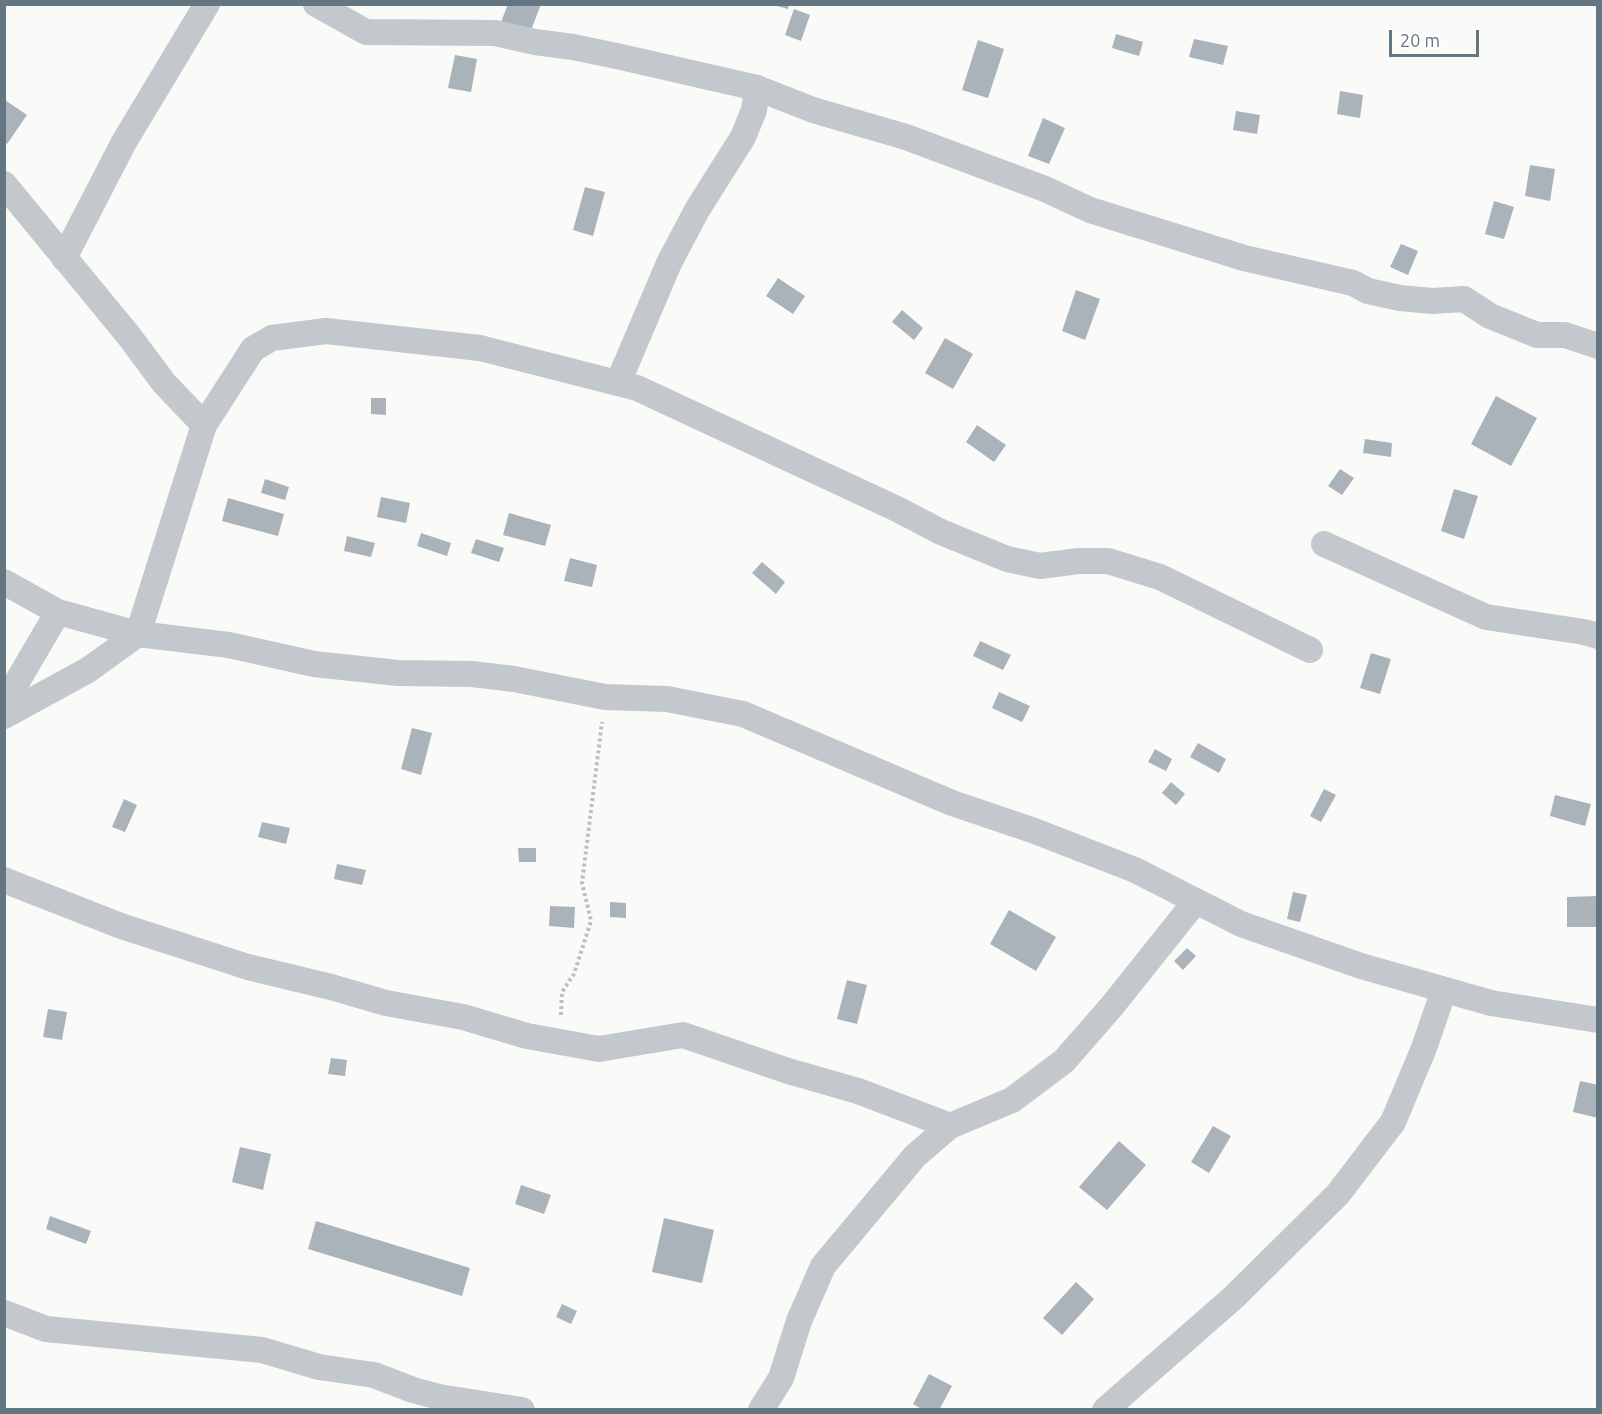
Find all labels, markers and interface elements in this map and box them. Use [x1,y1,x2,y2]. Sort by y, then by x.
scale bar [1392,18,1482,56]
text: 20 m [1400,30,1440,50]

